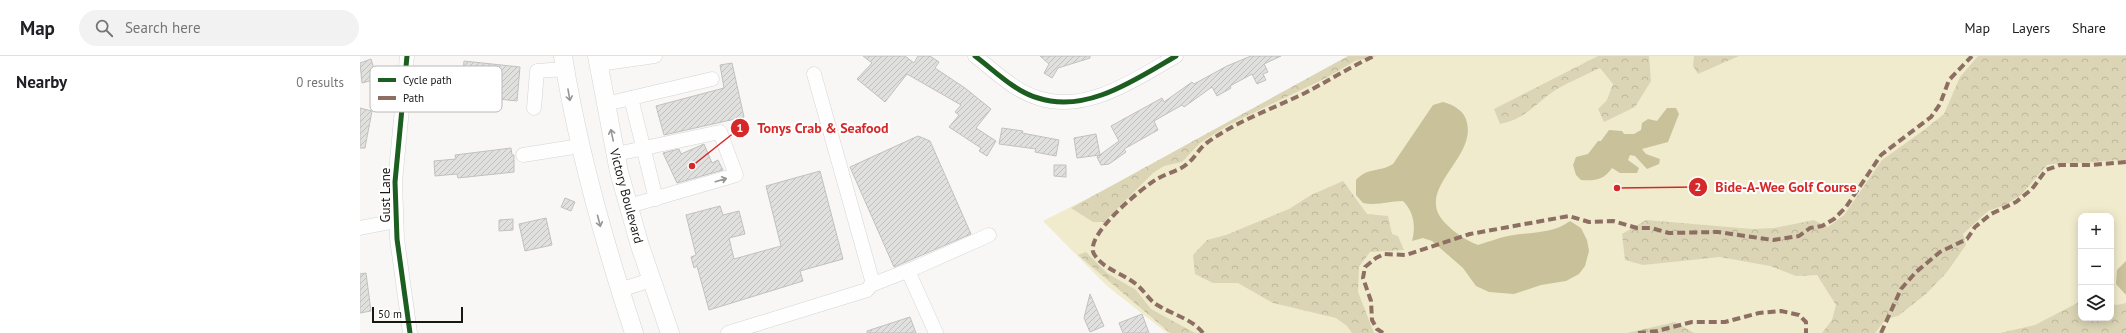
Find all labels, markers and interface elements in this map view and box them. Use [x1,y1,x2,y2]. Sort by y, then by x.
search box [79,10,359,46]
text: Map [20,16,55,40]
icon: search [93,17,115,39]
text: Search here [125,18,201,37]
text: Map [1964,19,1990,37]
text: Layers [2012,19,2050,37]
text: Share [2072,19,2106,37]
legend [370,66,502,112]
text: Nearby [16,71,67,93]
text: Cycle path [403,73,452,87]
text: 0 results [296,74,344,91]
one-way arrow [566,88,574,101]
text: Path [403,91,424,105]
callout: Tonys Crab & Seafood [730,115,897,141]
text: Tonys Crab & Seafood [757,119,889,137]
text: 1 [737,120,743,135]
one-way arrow [607,128,615,141]
street label: Victory Boulevard [605,146,647,245]
street label: Gust Lane [377,168,394,222]
callout: Bide-A-Wee Golf Course [1688,174,1865,200]
one-way arrow [715,175,728,183]
text: Bide-A-Wee Golf Course [1715,178,1857,196]
text: 2 [1695,179,1701,194]
map controls [2078,213,2114,321]
button: + [2078,213,2114,249]
one-way arrow [595,214,603,227]
button: − [2078,249,2114,285]
button: layers [2078,285,2114,321]
scale bar [372,305,463,324]
text: 50 m [378,307,402,321]

